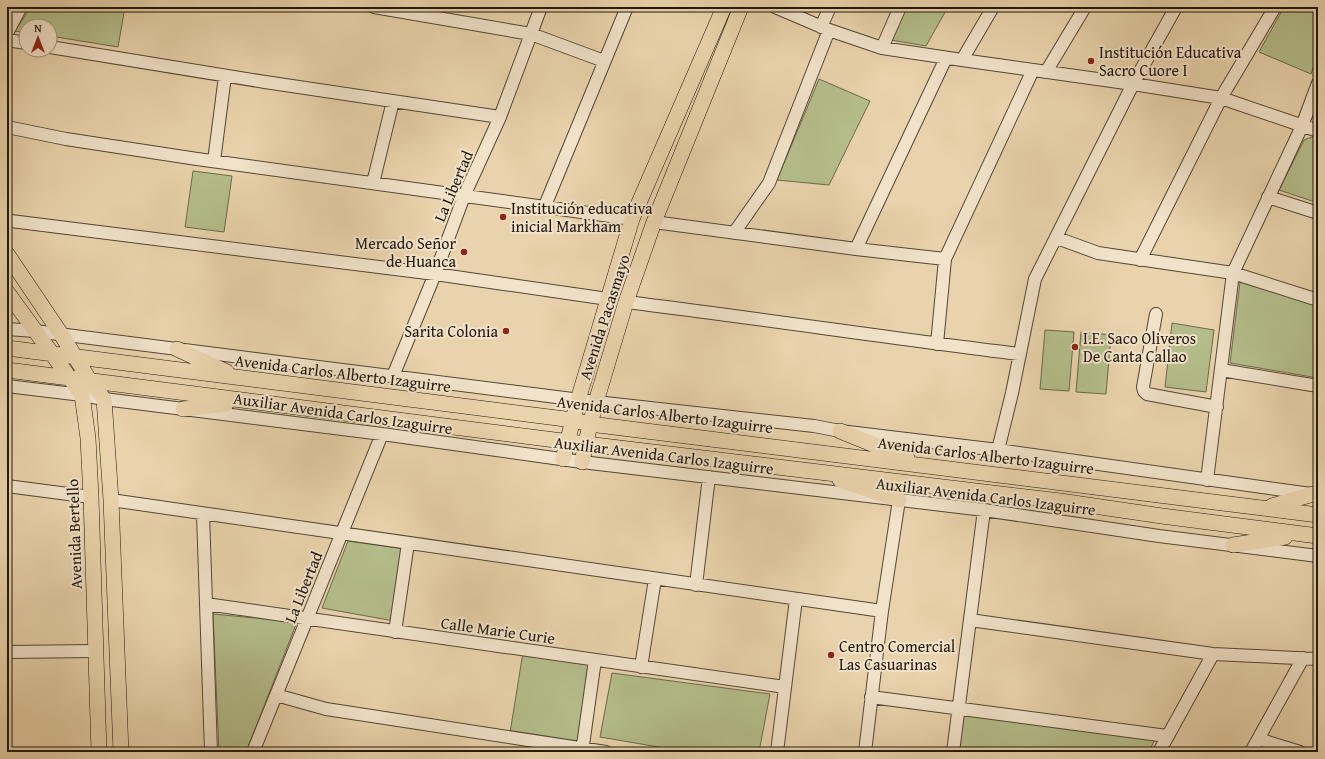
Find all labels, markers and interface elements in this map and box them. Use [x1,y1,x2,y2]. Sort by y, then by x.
north arrow [18,18,58,58]
text: N [34,20,42,36]
place label: Institución Educativa Sacro Cuore I [1099,40,1242,82]
marker: Institución Educativa Sacro Cuore I [1086,56,1096,66]
street label: La Libertad [427,146,479,225]
place label: Institución educativa inicial Markham [511,196,653,238]
marker: Institución educativa inicial Markham [498,212,508,222]
place label: Mercado Señor de Huanca [355,231,456,273]
marker: Mercado Señor de Huanca [459,247,469,257]
street label: Avenida Pacasmayo [572,251,636,383]
place label: Sarita Colonia [404,319,498,343]
marker: Sarita Colonia [501,326,511,336]
place label: I.E. Saco Oliveros De Canta Callao [1083,326,1196,368]
marker: I.E. Saco Oliveros De Canta Callao [1070,342,1080,352]
street label: Avenida Carlos Alberto Izaguirre [234,348,452,398]
street label: Auxiliar Avenida Carlos Izaguirre [232,386,454,440]
street label: Avenida Carlos Alberto Izaguirre [556,389,774,439]
street label: Auxiliar Avenida Carlos Izaguirre [553,430,775,480]
street label: Avenida Carlos Alberto Izaguirre [877,430,1095,480]
street label: Auxiliar Avenida Carlos Izaguirre [875,471,1097,521]
street label: Avenida Bertello [60,478,88,590]
street label: La Libertad [278,547,328,626]
street label: Calle Marie Curie [439,610,557,650]
place label: Centro Comercial Las Casuarinas [839,634,956,676]
marker: Centro Comercial Las Casuarinas [826,650,836,660]

